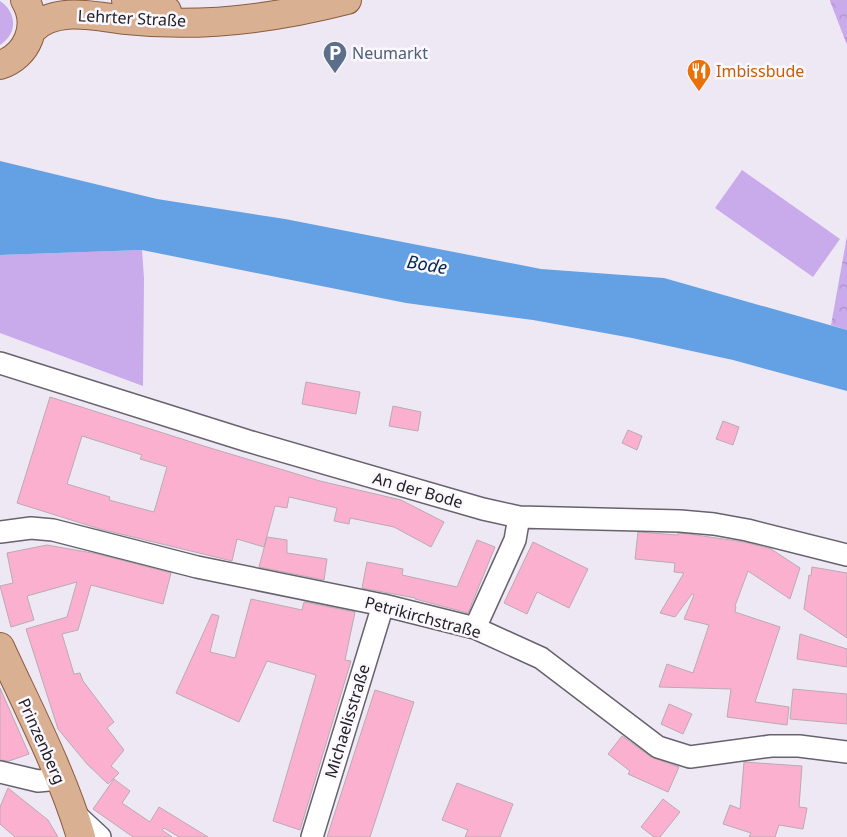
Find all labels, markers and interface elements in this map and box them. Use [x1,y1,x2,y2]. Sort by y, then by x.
street label: Lehrter Straße [77,4,187,32]
parking icon: Neumarkt [322,40,348,74]
place label: Neumarkt [352,42,428,64]
restaurant icon: Imbissbude [686,58,712,92]
place label: Imbissbude [716,60,804,82]
water label: Bode [405,249,449,279]
street label: An der Bode [370,467,466,513]
street label: Petrikirchstraße [362,591,484,643]
street label: Michaelisstraße [319,661,375,781]
street label: Prinzenberg [13,695,71,787]

